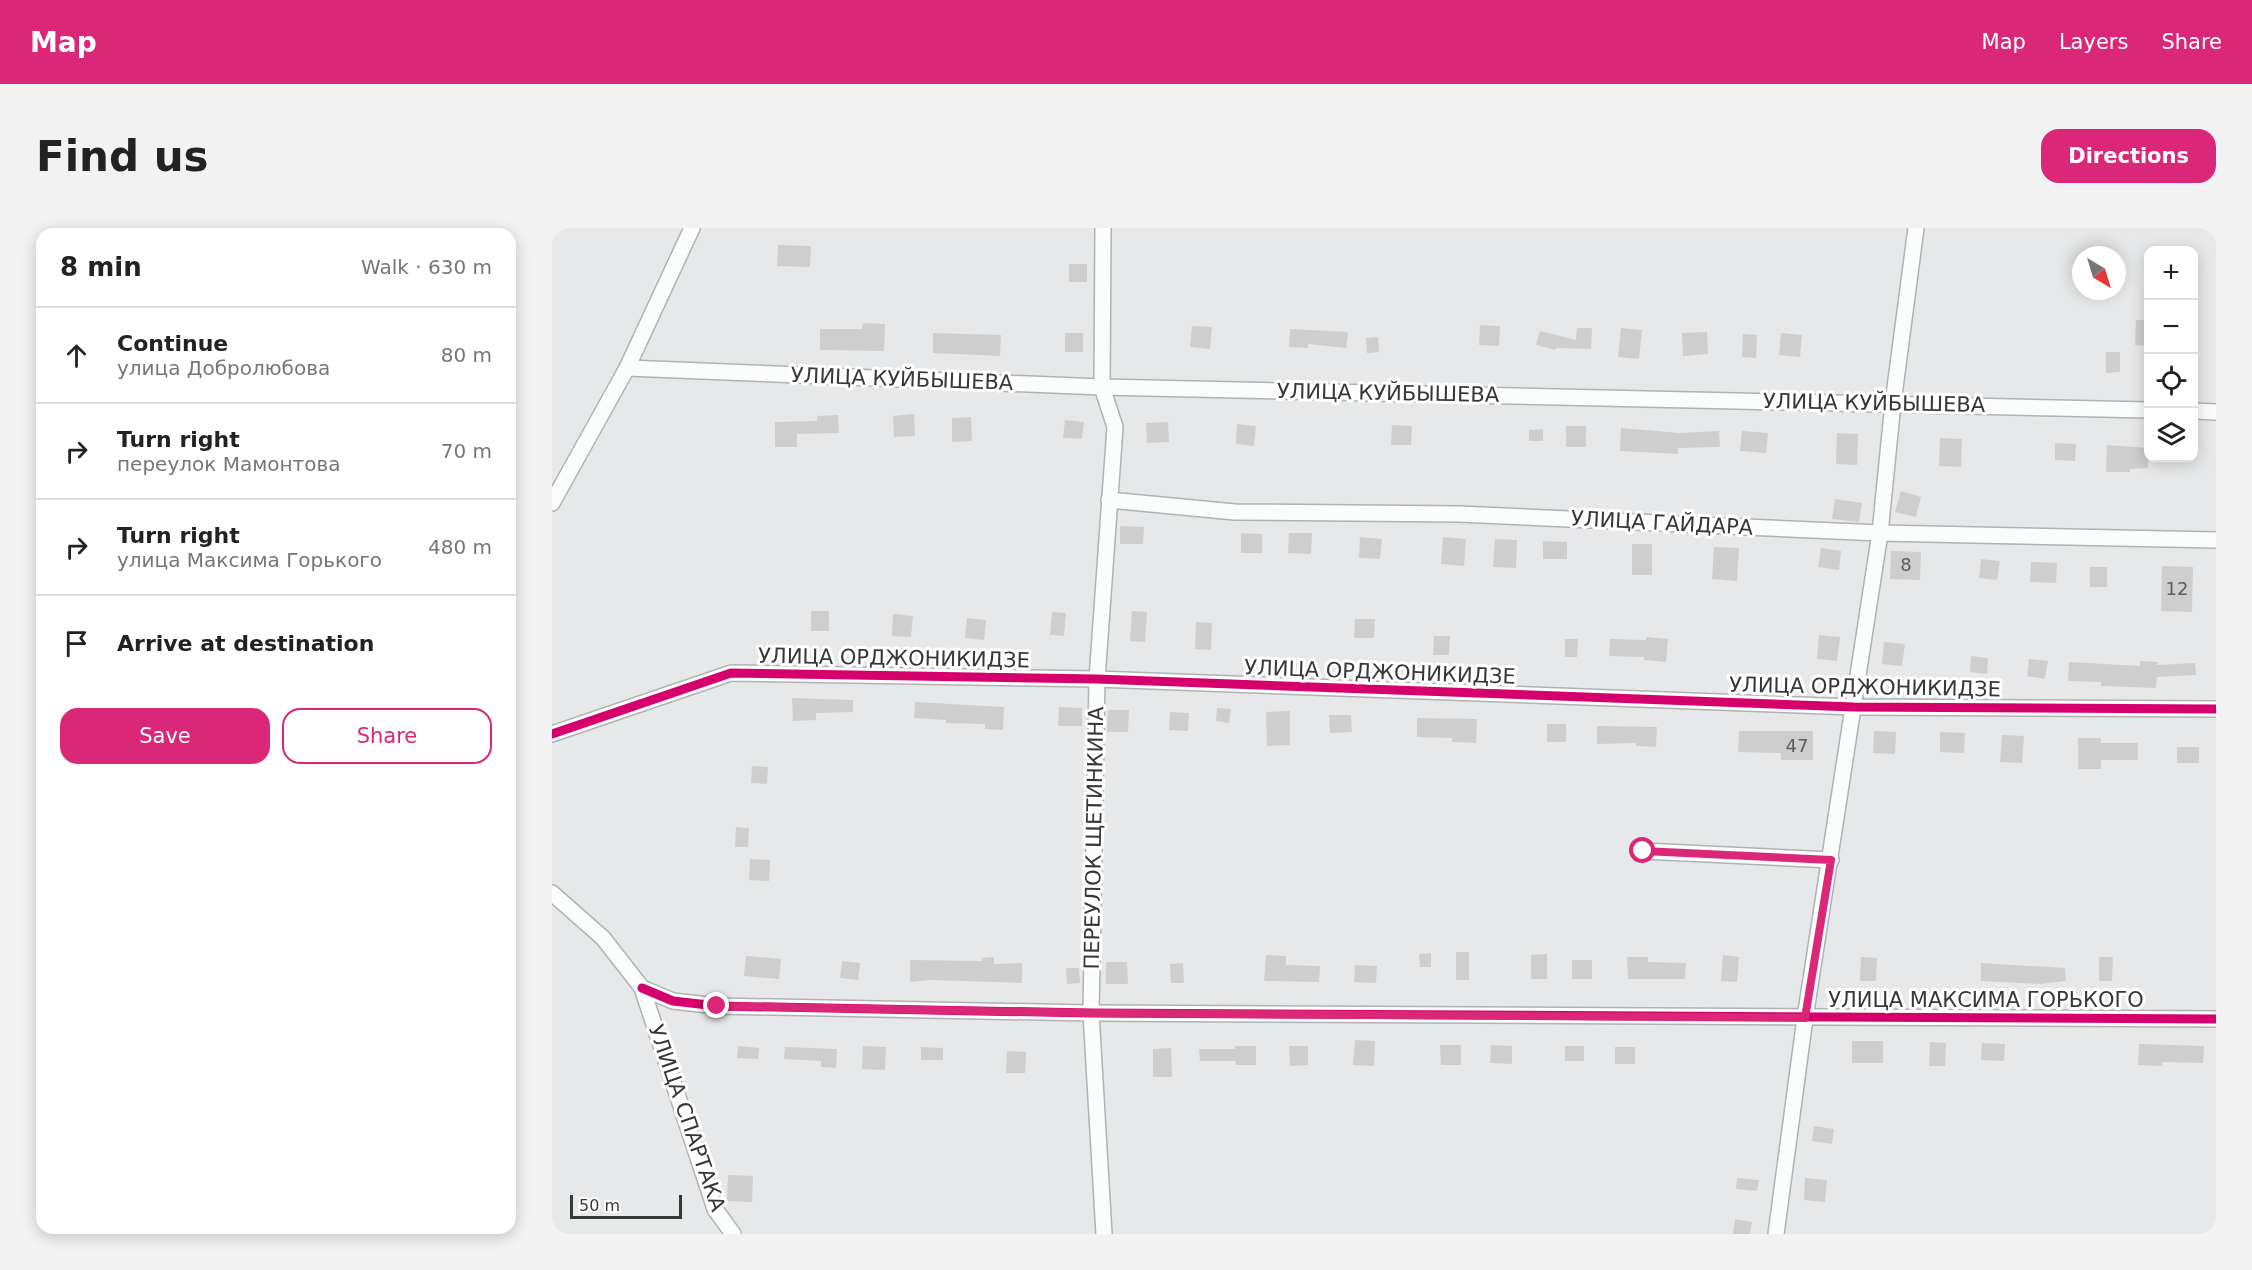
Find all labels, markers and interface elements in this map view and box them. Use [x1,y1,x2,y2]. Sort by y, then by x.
text: Map [30,26,97,59]
text: Map [1982,30,2026,54]
text: Layers [2059,30,2128,54]
text: Share [2161,30,2222,54]
button: Directions [2041,129,2216,183]
text: Find us [36,132,209,181]
north arrow [2072,246,2126,300]
map controls [2144,246,2198,462]
button: + [2144,246,2198,300]
text: 8 min [60,252,142,282]
text: Walk · 630 m [361,255,492,279]
button: − [2144,300,2198,354]
text: Continue [117,331,228,356]
icon: ahead [60,339,93,372]
text: 80 m [441,343,492,367]
button: locate [2144,354,2198,408]
text: улица Добролюбова [117,356,330,380]
street label: УЛИЦА КУЙБЫШЕВА [790,362,1014,395]
street label: УЛИЦА КУЙБЫШЕВА [1277,378,1500,407]
street label: УЛИЦА КУЙБЫШЕВА [1763,388,1986,417]
button: layers [2144,408,2198,462]
text: Turn right [117,427,240,452]
icon: right [60,435,93,468]
text: 70 m [441,439,492,463]
text: переулок Мамонтова [117,452,341,476]
street label: УЛИЦА ГАЙДАРА [1570,505,1754,540]
text: Turn right [117,523,240,548]
icon: right [60,531,93,564]
text: 480 m [428,535,492,559]
text: улица Максима Горького [117,548,382,572]
house number: 8 [1900,554,1912,575]
house number: 12 [2166,578,2188,599]
icon: arrive [60,627,93,660]
text: Arrive at destination [117,631,374,656]
street label: УЛИЦА ОРДЖОНИКИДЗЕ [758,644,1030,672]
street label: УЛИЦА ОРДЖОНИКИДЗЕ [1244,655,1516,689]
street label: УЛИЦА ОРДЖОНИКИДЗЕ [1729,673,2001,701]
street label: ПЕРЕУЛОК ЩЕТИНКИНА [1080,706,1108,970]
button: Save [60,708,270,764]
button: Share [282,708,492,764]
house number: 47 [1786,735,1808,756]
route start [1629,837,1655,863]
street label: УЛИЦА МАКСИМА ГОРЬКОГО [1828,988,2144,1012]
route end [703,992,729,1018]
street label: УЛИЦА СПАРТАКА [644,1022,730,1215]
scale bar [570,1192,682,1220]
text: 50 m [579,1196,620,1215]

